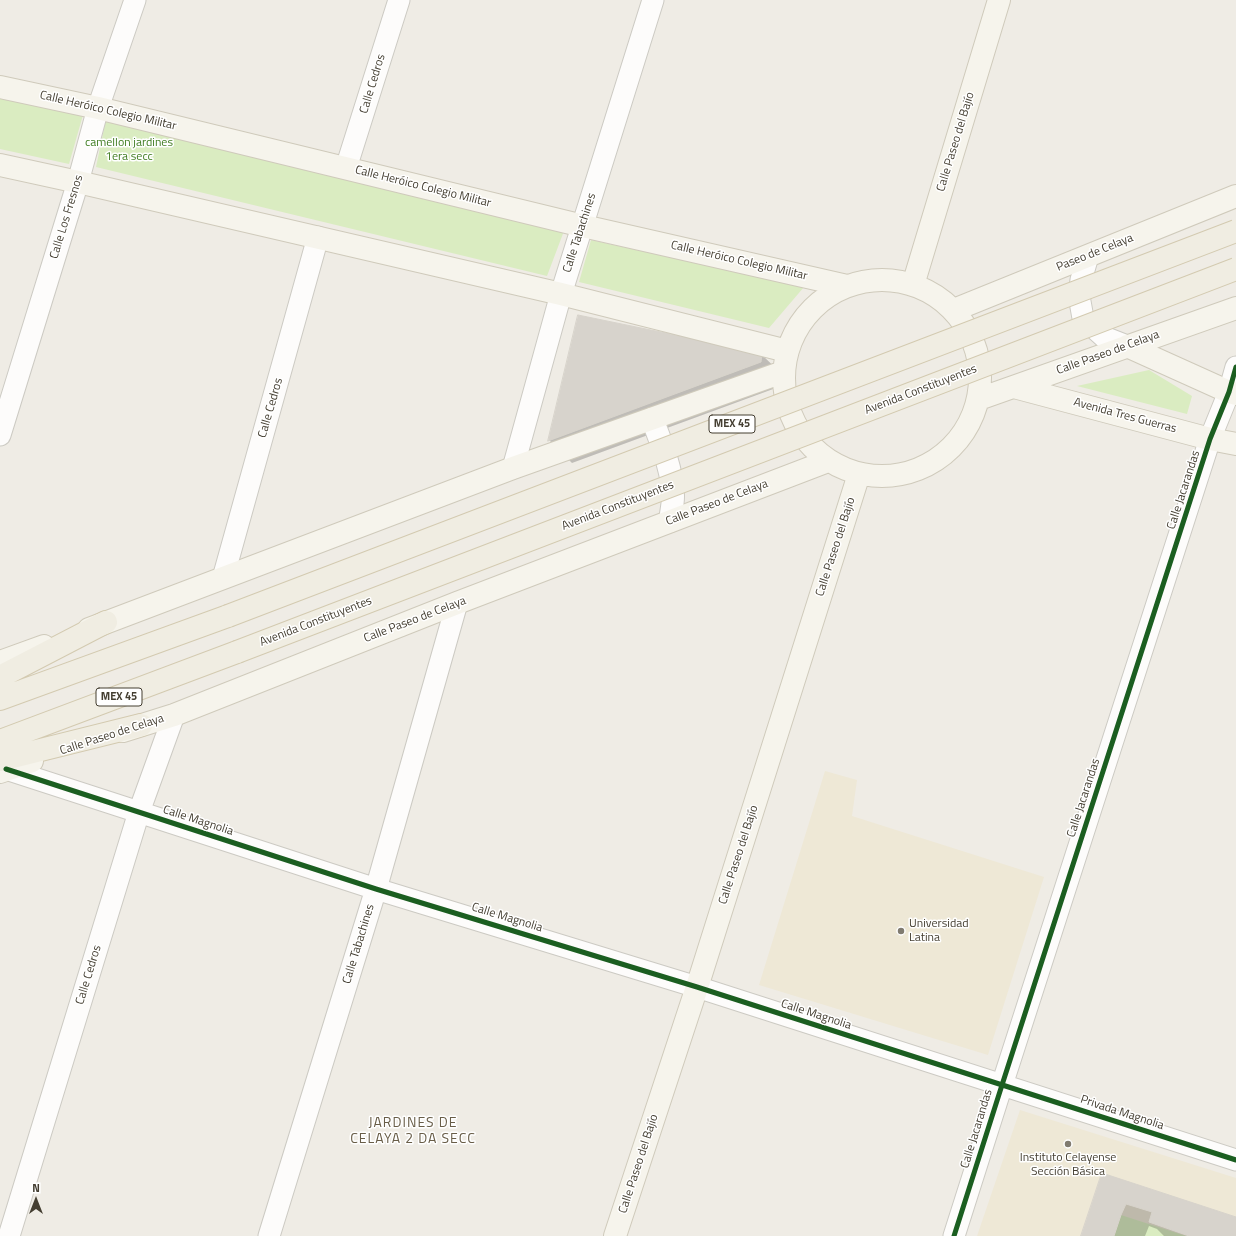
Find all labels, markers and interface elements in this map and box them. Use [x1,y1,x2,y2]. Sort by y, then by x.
street label: Calle Cedros [357,52,389,116]
street label: Calle Heróico Colegio Militar [38,88,178,134]
street label: Calle Paseo del Bajío [934,91,978,193]
park label: camellon jardines 1era secc [85,136,173,164]
street label: Calle Heróico Colegio Militar [353,163,493,211]
street label: Calle Los Fresnos [47,173,87,261]
street label: Calle Tabachines [560,191,600,275]
street label: Paseo de Celaya [1054,231,1136,275]
street label: Calle Heróico Colegio Militar [669,238,809,284]
street label: Calle Paseo de Celaya [1055,328,1161,378]
street label: Avenida Constituyentes [863,362,979,418]
street label: Calle Cedros [256,376,286,440]
street label: Avenida Tres Guerras [1072,395,1178,437]
road number: MEX 45 [709,415,755,433]
street label: Calle Jacarandas [1164,449,1204,531]
street label: Calle Paseo de Celaya [664,477,770,529]
street label: Avenida Constituyentes [560,478,676,534]
street label: Calle Paseo del Bajío [813,496,859,598]
street label: Avenida Constituyentes [258,594,374,650]
street label: Calle Paseo de Celaya [362,594,468,646]
road number: MEX 45 [96,688,142,706]
street label: Calle Paseo de Celaya [58,711,166,759]
street label: Calle Jacarandas [1064,757,1104,839]
street label: Calle Magnolia [161,803,235,839]
street label: Calle Paseo del Bajío [716,804,762,906]
street label: Calle Magnolia [470,900,544,936]
street label: Calle Tabachines [340,902,378,986]
place label: Universidad Latina [909,917,969,945]
marker: Universidad Latina [896,926,906,936]
street label: Calle Cedros [73,943,105,1007]
street label: Calle Magnolia [779,997,853,1033]
street label: Calle Jacarandas [958,1088,996,1170]
street label: Privada Magnolia [1078,1093,1166,1133]
street label: Calle Paseo del Bajío [616,1113,662,1215]
district label: JARDINES DE CELAYA 2 DA SECC [350,1116,476,1148]
marker: Instituto Celayense Sección Básica [1063,1139,1073,1149]
place label: Instituto Celayense Sección Básica [1020,1151,1116,1179]
north arrow [16,1180,56,1220]
text: N [32,1180,40,1196]

